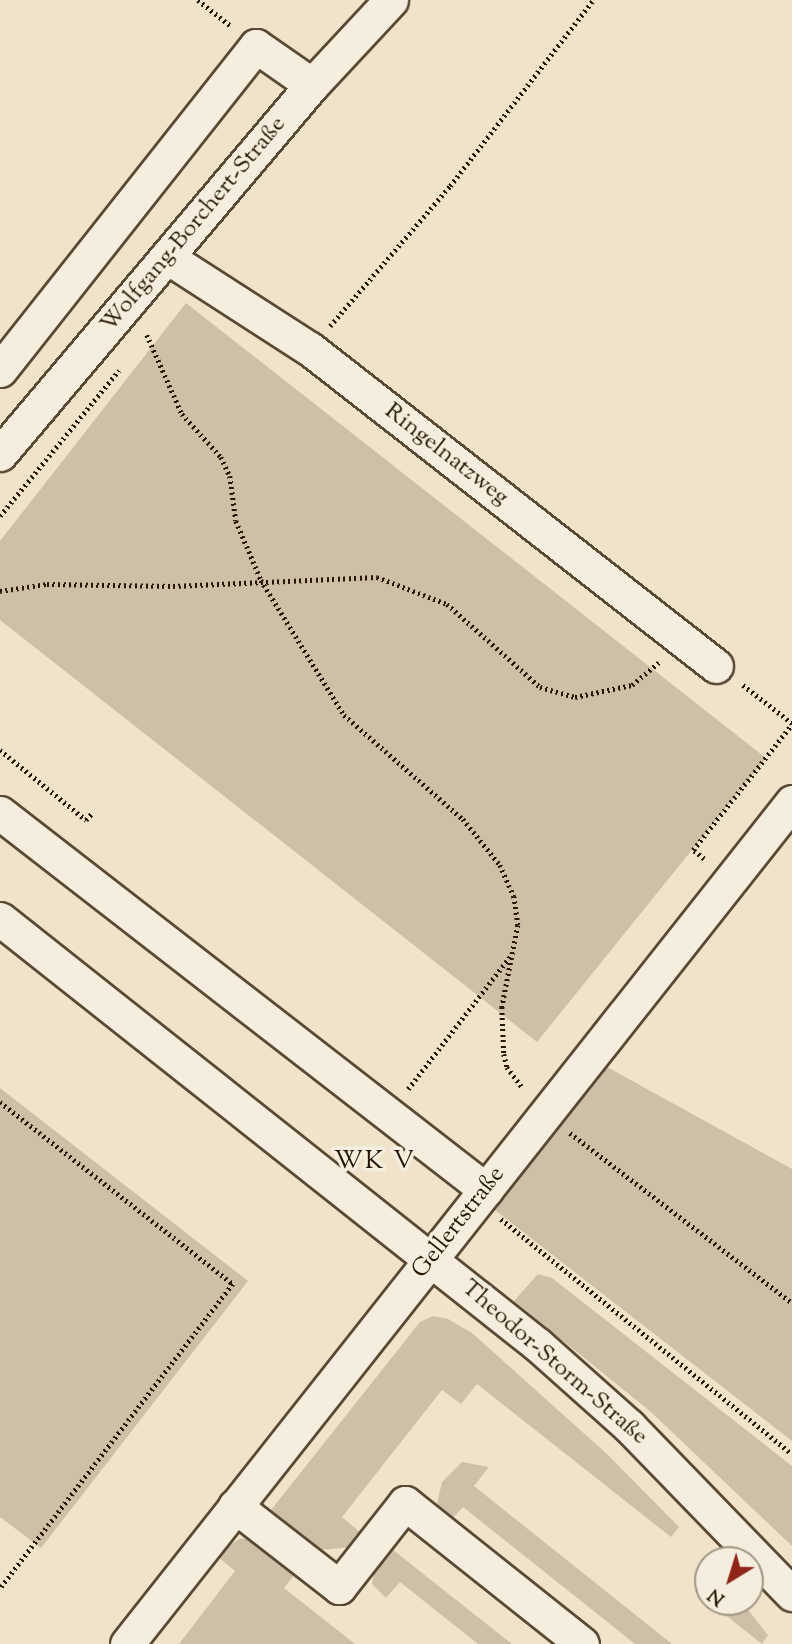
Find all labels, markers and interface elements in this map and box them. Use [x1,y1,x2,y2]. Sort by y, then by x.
street label: Wolfgang-Borchert-Straße [95,111,293,339]
street label: Ringelnatzweg [378,398,514,512]
district label: WK V [334,1146,416,1178]
street label: Gellertstraße [406,1161,512,1285]
street label: Theodor-Storm-Straße [455,1274,653,1452]
north arrow [694,1546,764,1616]
text: N [703,1581,731,1612]

